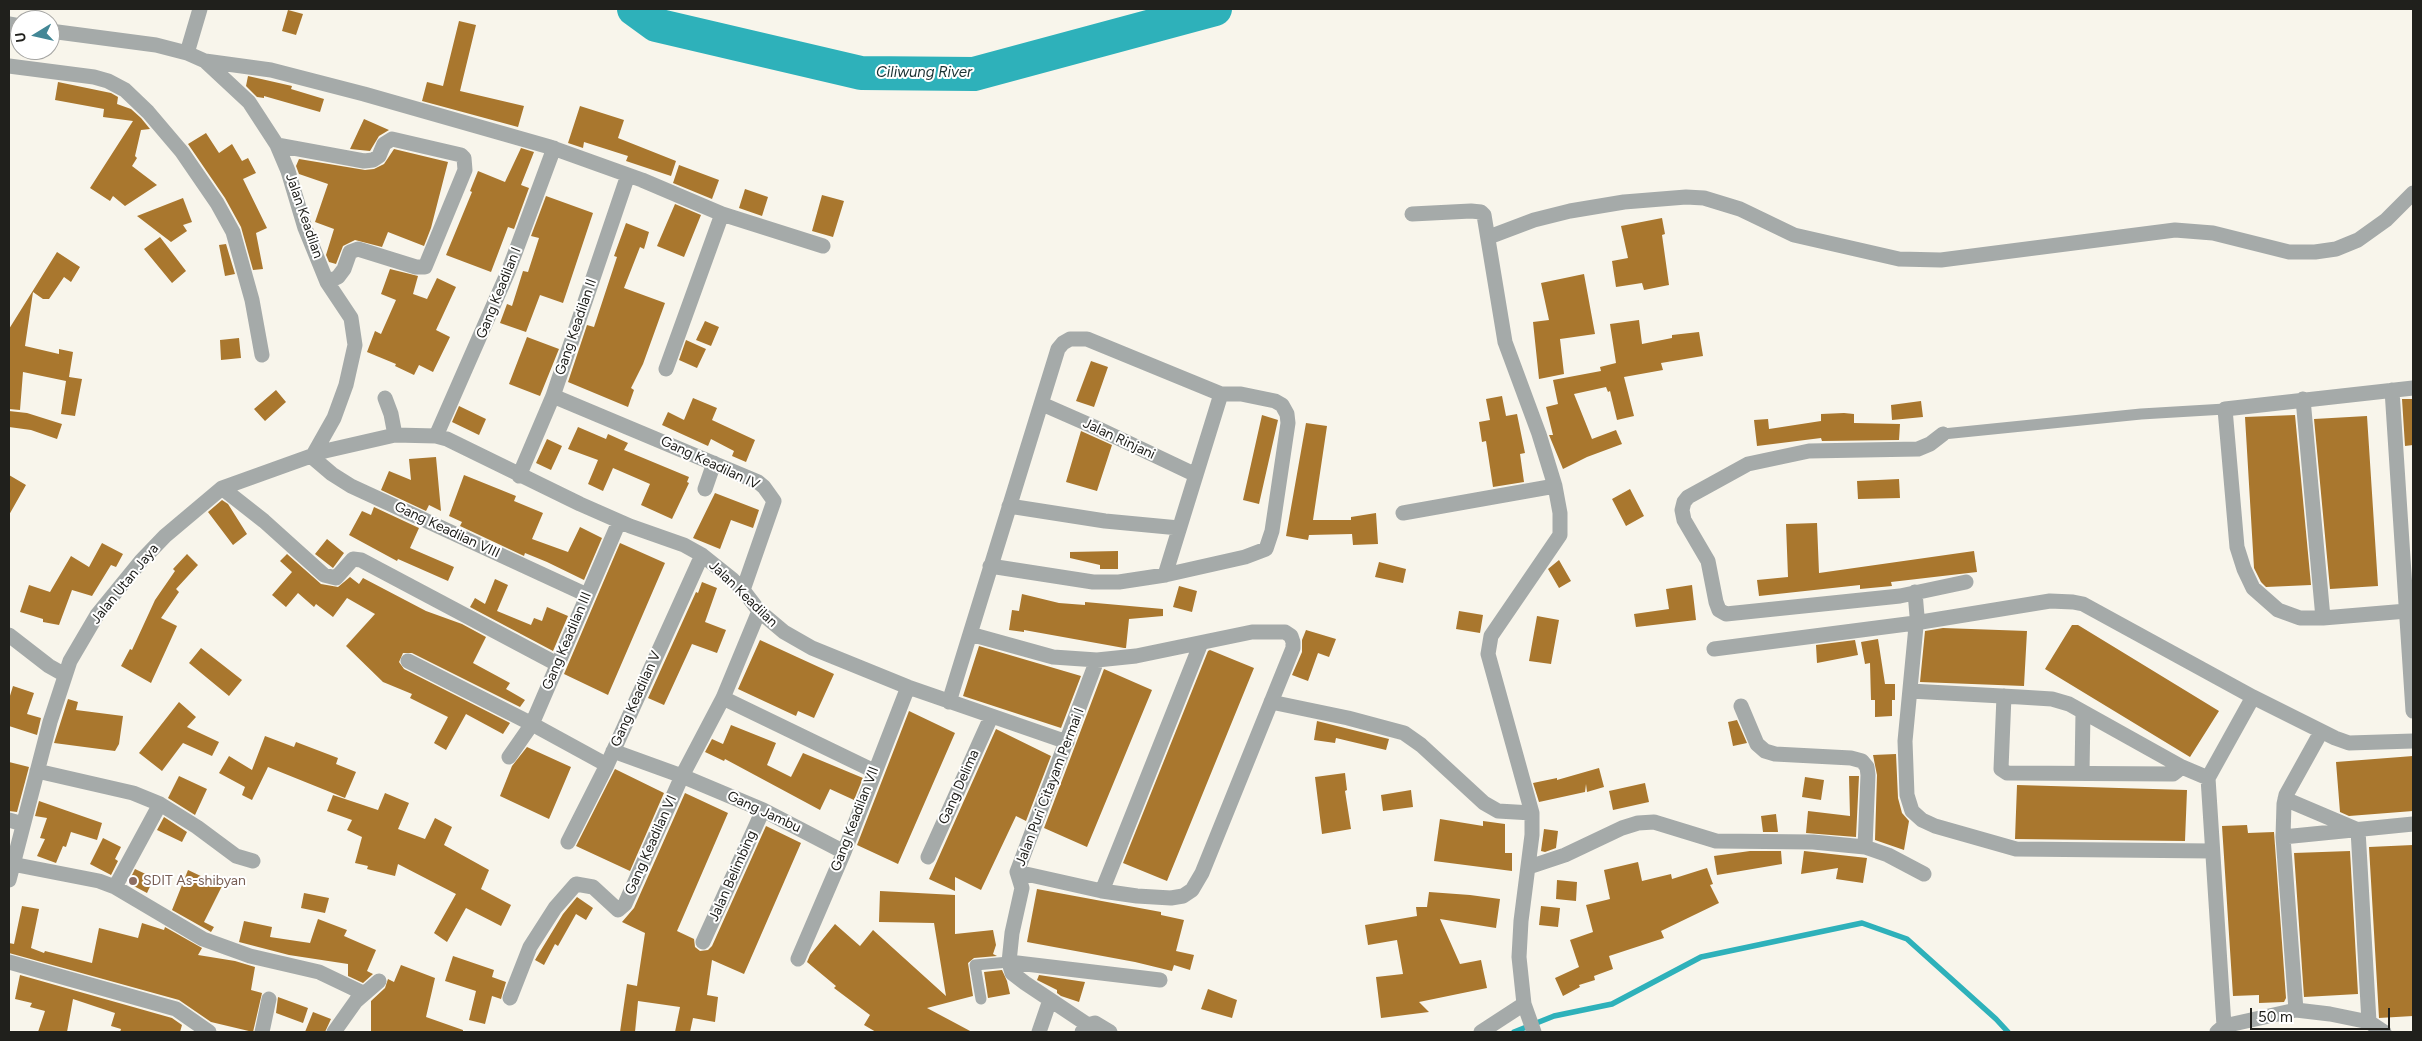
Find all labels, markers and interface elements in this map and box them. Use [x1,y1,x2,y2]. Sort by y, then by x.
north arrow [10,10,60,60]
text: U [12,31,30,43]
water label: Ciliwung River [876,64,972,82]
street label: Jalan Keadilan [282,171,326,261]
street label: Gang Keadilan I [473,245,525,341]
street label: Gang Keadilan II [552,277,600,377]
street label: Jalan Rinjani [1080,415,1158,463]
street label: Gang Keadilan IV [658,433,762,493]
street label: Gang Keadilan VIII [392,498,502,562]
street label: Jalan Utan Jaya [88,541,162,627]
street label: Jalan Keadilan [705,557,781,631]
street label: Gang Keadilan III [539,589,595,693]
street label: Gang Keadilan V [607,648,665,750]
street label: Jalan Puri Citayam Permai I [1012,705,1088,869]
street label: Gang Delima [935,747,983,827]
street label: Gang Keadilan VII [827,764,883,874]
street label: Gang Jambu [724,788,804,836]
street label: Gang Keadilan VI [622,793,680,897]
street label: Jalan Belimbing [705,828,761,924]
place label: SDIT As-shibyan [143,873,246,889]
marker: SDIT As-shibyan [127,875,139,887]
scale bar [2252,998,2392,1030]
text: 50 m [2258,1008,2293,1026]

